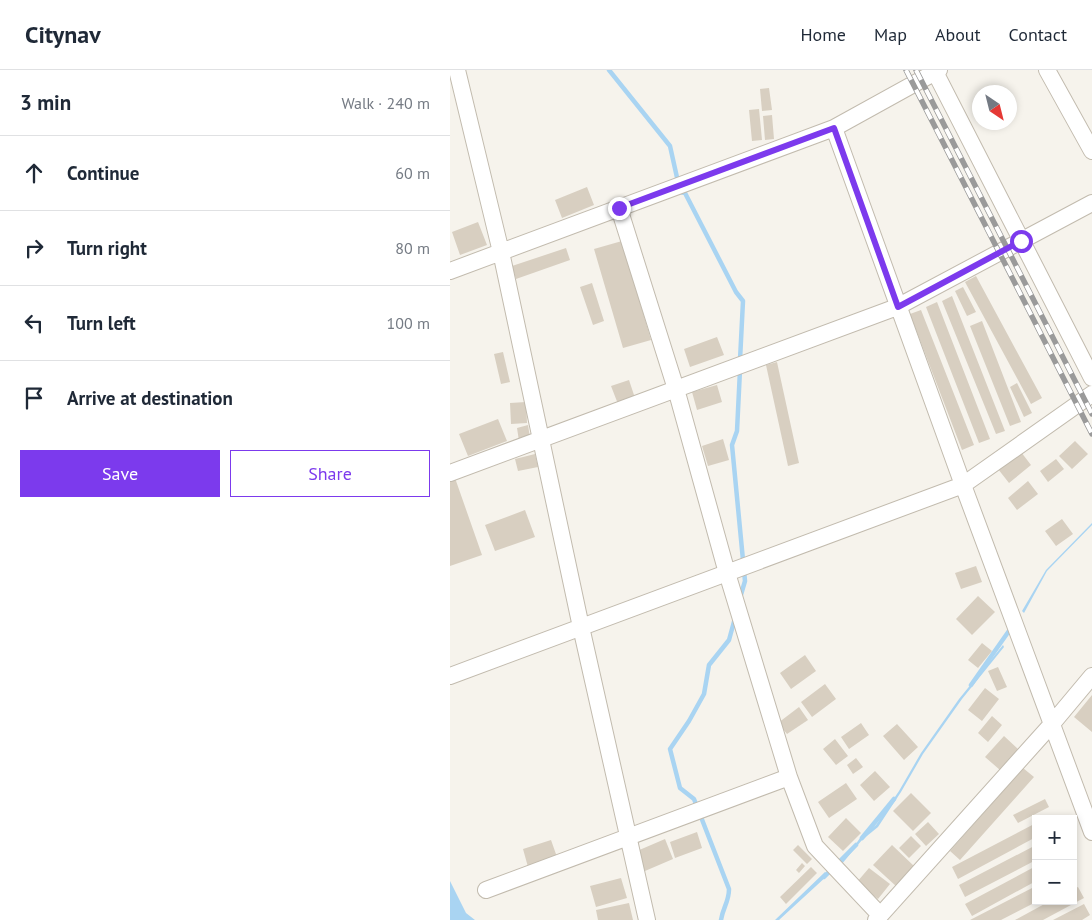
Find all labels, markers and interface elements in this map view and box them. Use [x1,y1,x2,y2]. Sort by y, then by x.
text: Citynav [25,19,101,50]
text: Home [800,23,846,46]
text: Map [874,23,907,46]
text: About [935,23,981,46]
text: Contact [1009,23,1067,46]
north arrow [972,85,1017,130]
text: 3 min [20,89,71,116]
text: Walk · 240 m [341,93,430,113]
icon: ahead [20,159,48,187]
text: Continue [67,161,139,185]
text: 60 m [395,163,430,183]
route end [608,197,631,220]
route start [1010,230,1033,253]
icon: right [20,234,48,262]
text: Turn right [67,236,147,260]
text: 80 m [395,238,430,258]
icon: left [20,309,48,337]
text: Turn left [67,311,136,335]
text: 100 m [387,313,430,333]
icon: arrive [20,384,48,412]
text: Arrive at destination [67,386,233,410]
button: Save [20,450,220,497]
button: Share [230,450,430,497]
map controls [1032,815,1077,905]
button: + [1032,815,1077,860]
button: − [1032,860,1077,905]

